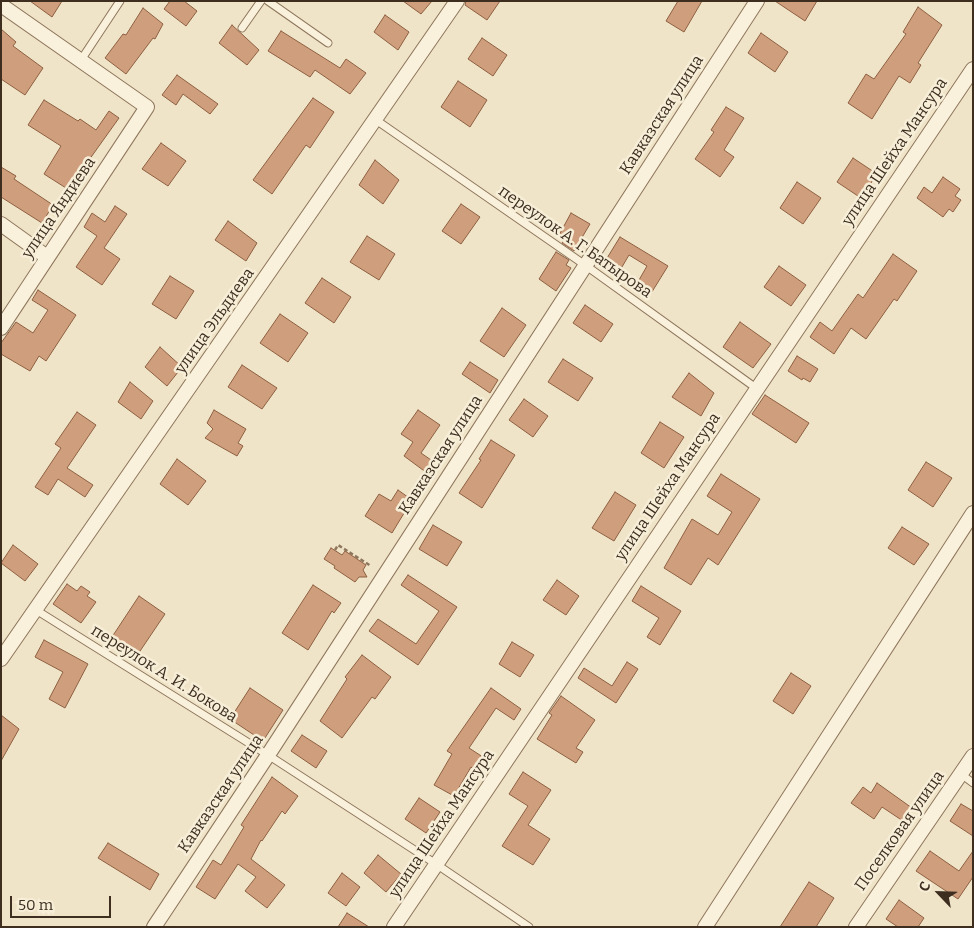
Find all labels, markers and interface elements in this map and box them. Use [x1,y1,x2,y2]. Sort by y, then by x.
street label: Кавказская улица [616,52,708,178]
street label: улица Шейха Мансура [838,74,952,230]
street label: улица Яндиева [18,154,100,262]
street label: переулок А. Г. Батырова [494,182,656,302]
street label: улица Эльдиева [171,264,259,378]
street label: Кавказская улица [395,392,487,518]
street label: улица Шейха Мансура [611,409,725,565]
street label: переулок А. И. Бокова [87,621,241,727]
street label: Кавказская улица [174,731,268,857]
street label: улица Шейха Мансура [385,746,499,902]
street label: Поселковая улица [851,767,949,895]
north arrow [914,868,964,918]
text: С [915,879,934,894]
scale bar [12,886,114,918]
text: 50 m [18,896,53,914]

